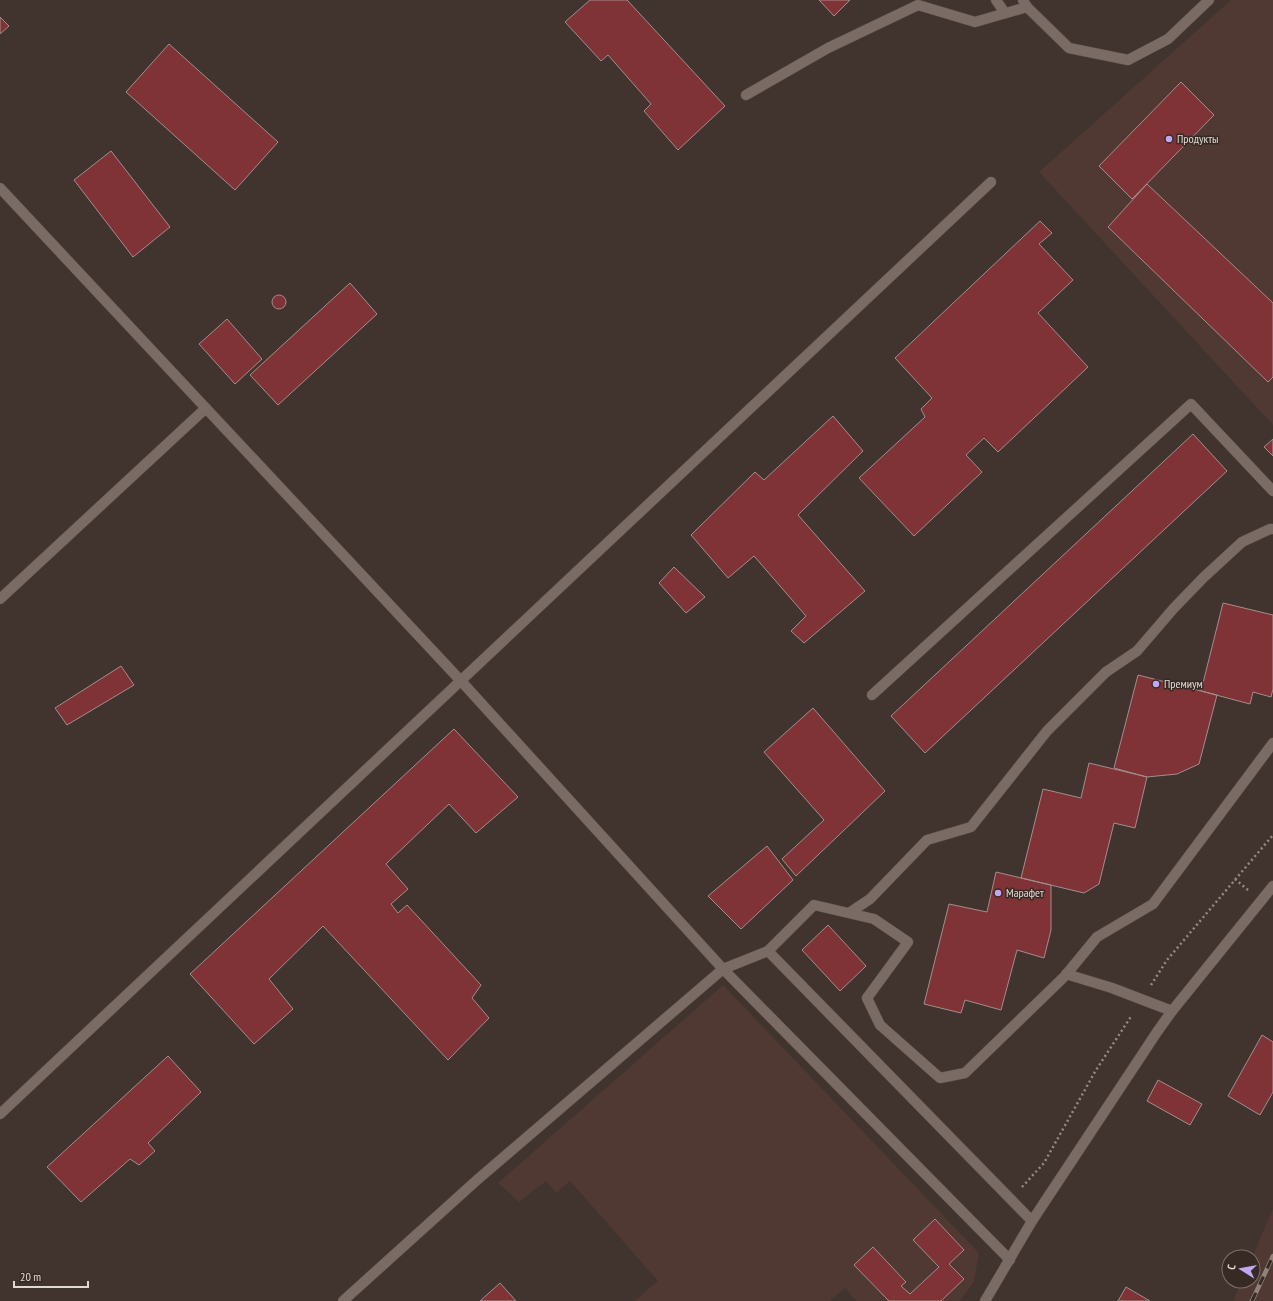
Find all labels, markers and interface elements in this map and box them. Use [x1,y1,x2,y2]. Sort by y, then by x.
place label: Продукты [1177,131,1218,146]
marker: Продукты [1164,134,1174,144]
place label: Премиум [1164,676,1203,691]
marker: Премиум [1151,679,1161,689]
place label: Марафет [1006,885,1044,900]
marker: Марафет [993,888,1003,898]
north arrow [1221,1249,1261,1289]
scale bar [14,1263,88,1289]
text: С [1224,1263,1239,1271]
text: 20 m [20,1269,41,1284]

